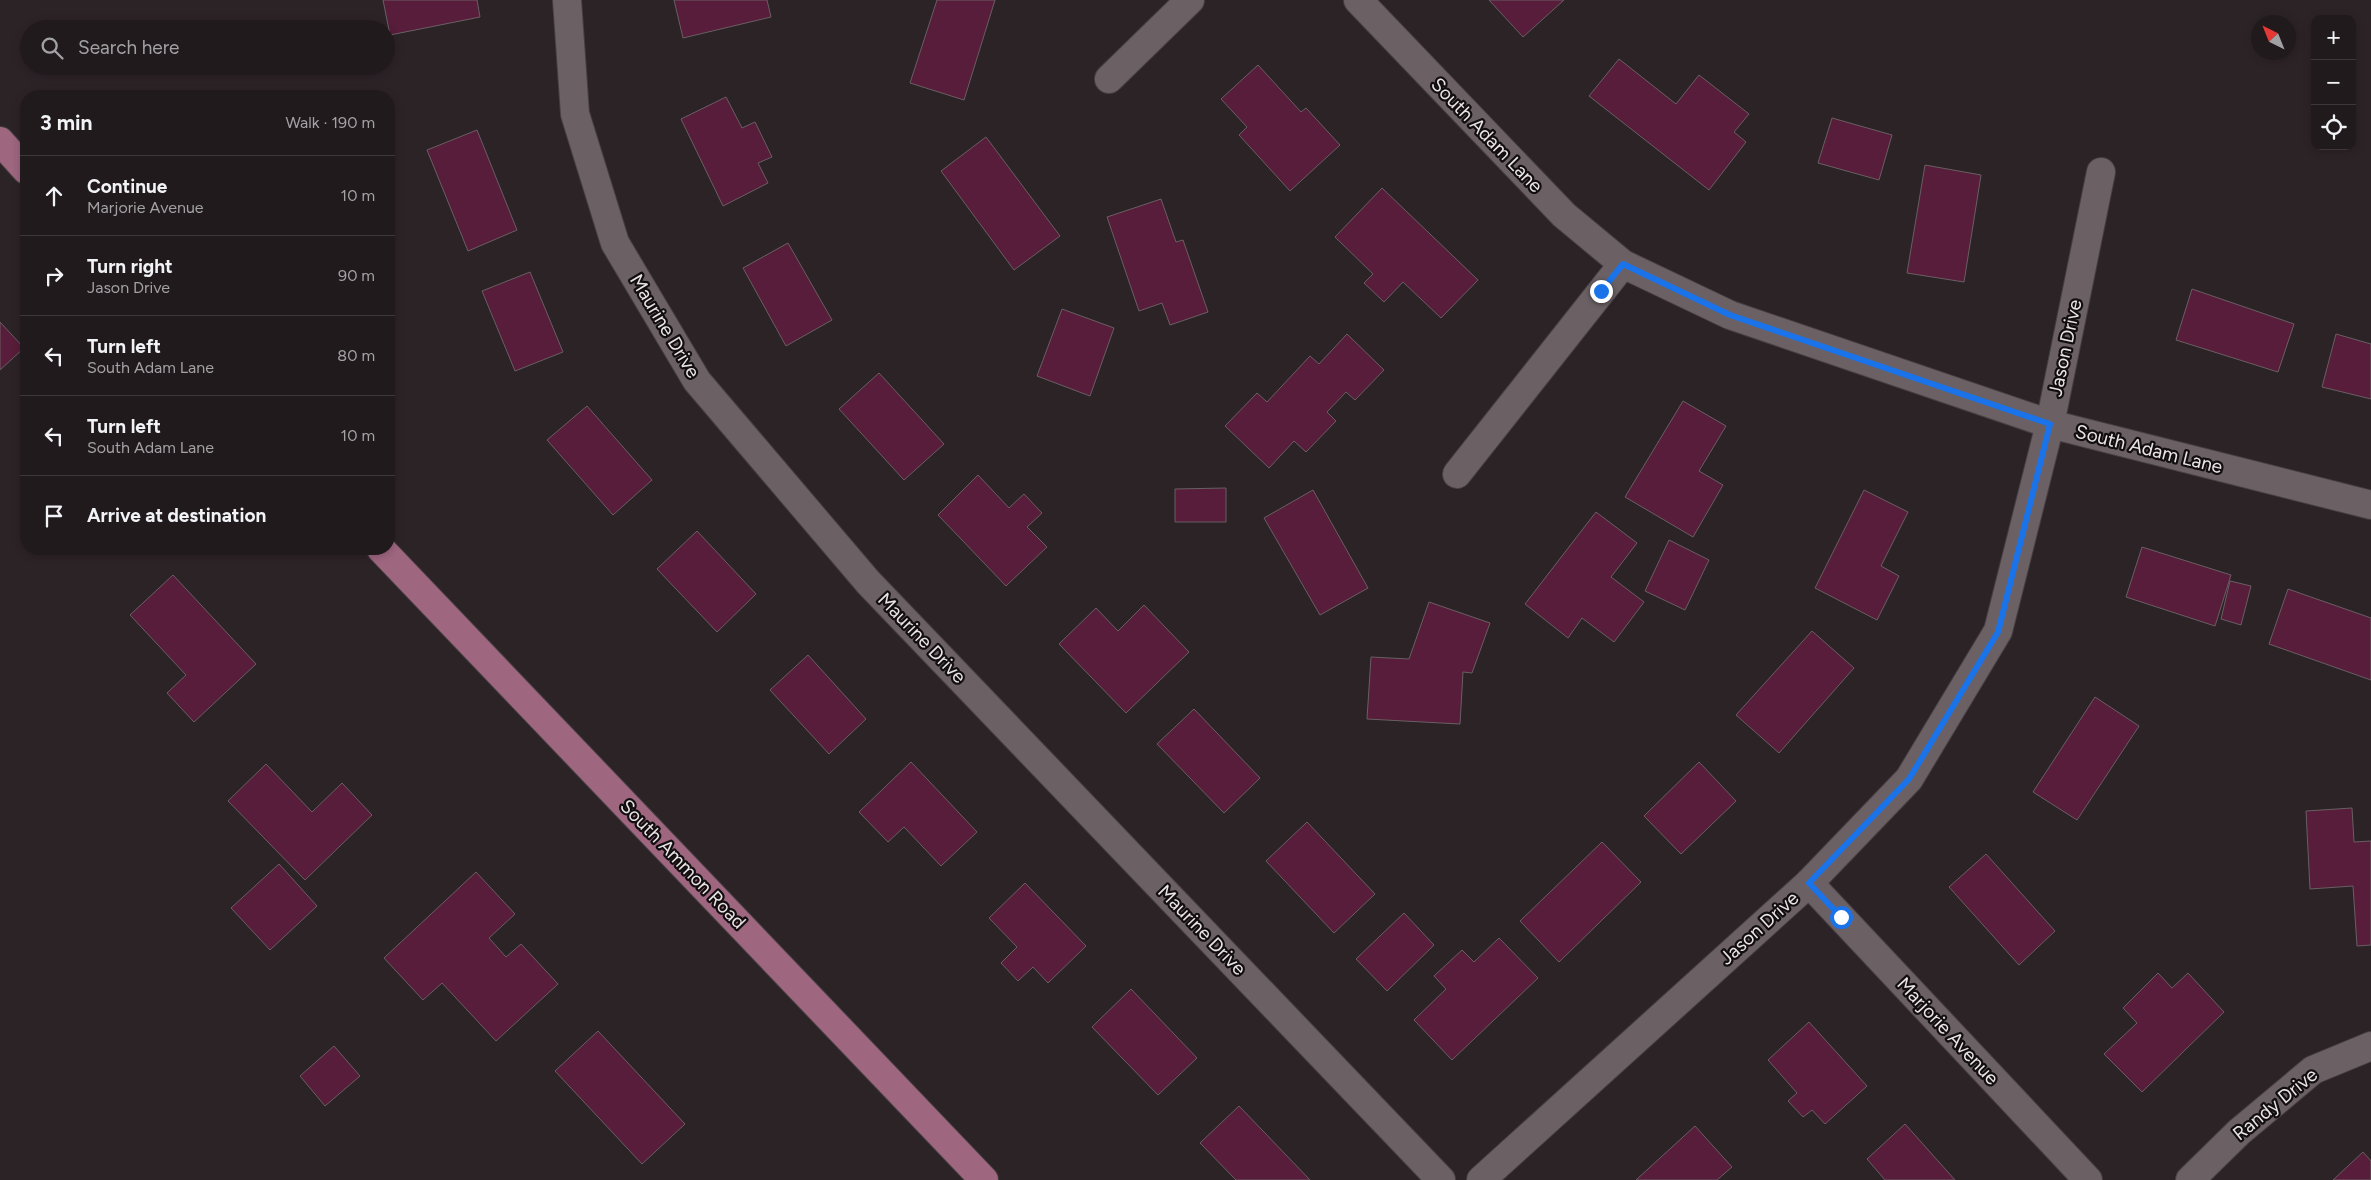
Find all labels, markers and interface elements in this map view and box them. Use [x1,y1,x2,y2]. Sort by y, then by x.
north arrow [2251,15,2296,60]
map controls [2311,15,2356,150]
button: + [2311,15,2356,60]
search box [20,20,395,75]
icon: search [38,34,66,62]
text: Search here [78,36,180,59]
button: − [2311,60,2356,105]
street label: South Adam Lane [1426,73,1548,197]
button: locate [2311,105,2356,150]
text: 3 min [40,110,92,135]
text: Walk · 190 m [285,113,375,132]
text: Continue [87,175,167,198]
icon: ahead [40,182,68,210]
text: 10 m [341,186,375,205]
text: Marjorie Avenue [87,198,204,217]
text: Turn right [87,255,173,278]
icon: right [40,262,68,290]
text: 90 m [338,266,375,285]
street label: Maurine Drive [625,270,705,382]
text: Jason Drive [87,278,170,297]
route end [1590,280,1613,303]
street label: Jason Drive [2044,297,2086,399]
text: Turn left [87,335,161,358]
icon: left [40,342,68,370]
text: 80 m [337,346,375,365]
text: South Adam Lane [87,358,214,377]
text: Turn left [87,415,161,438]
street label: South Adam Lane [2073,420,2225,478]
icon: left [40,422,68,450]
text: 10 m [341,426,375,445]
text: South Adam Lane [87,438,214,457]
icon: arrive [40,502,68,530]
text: Arrive at destination [87,504,266,527]
street label: Maurine Drive [873,588,971,688]
street label: South Ammon Road [615,794,751,934]
street label: Maurine Drive [1153,880,1251,980]
street label: Jason Drive [1715,886,1803,970]
route start [1830,906,1853,929]
street label: Marjorie Avenue [1892,973,2004,1089]
street label: Randy Drive [2228,1063,2322,1145]

